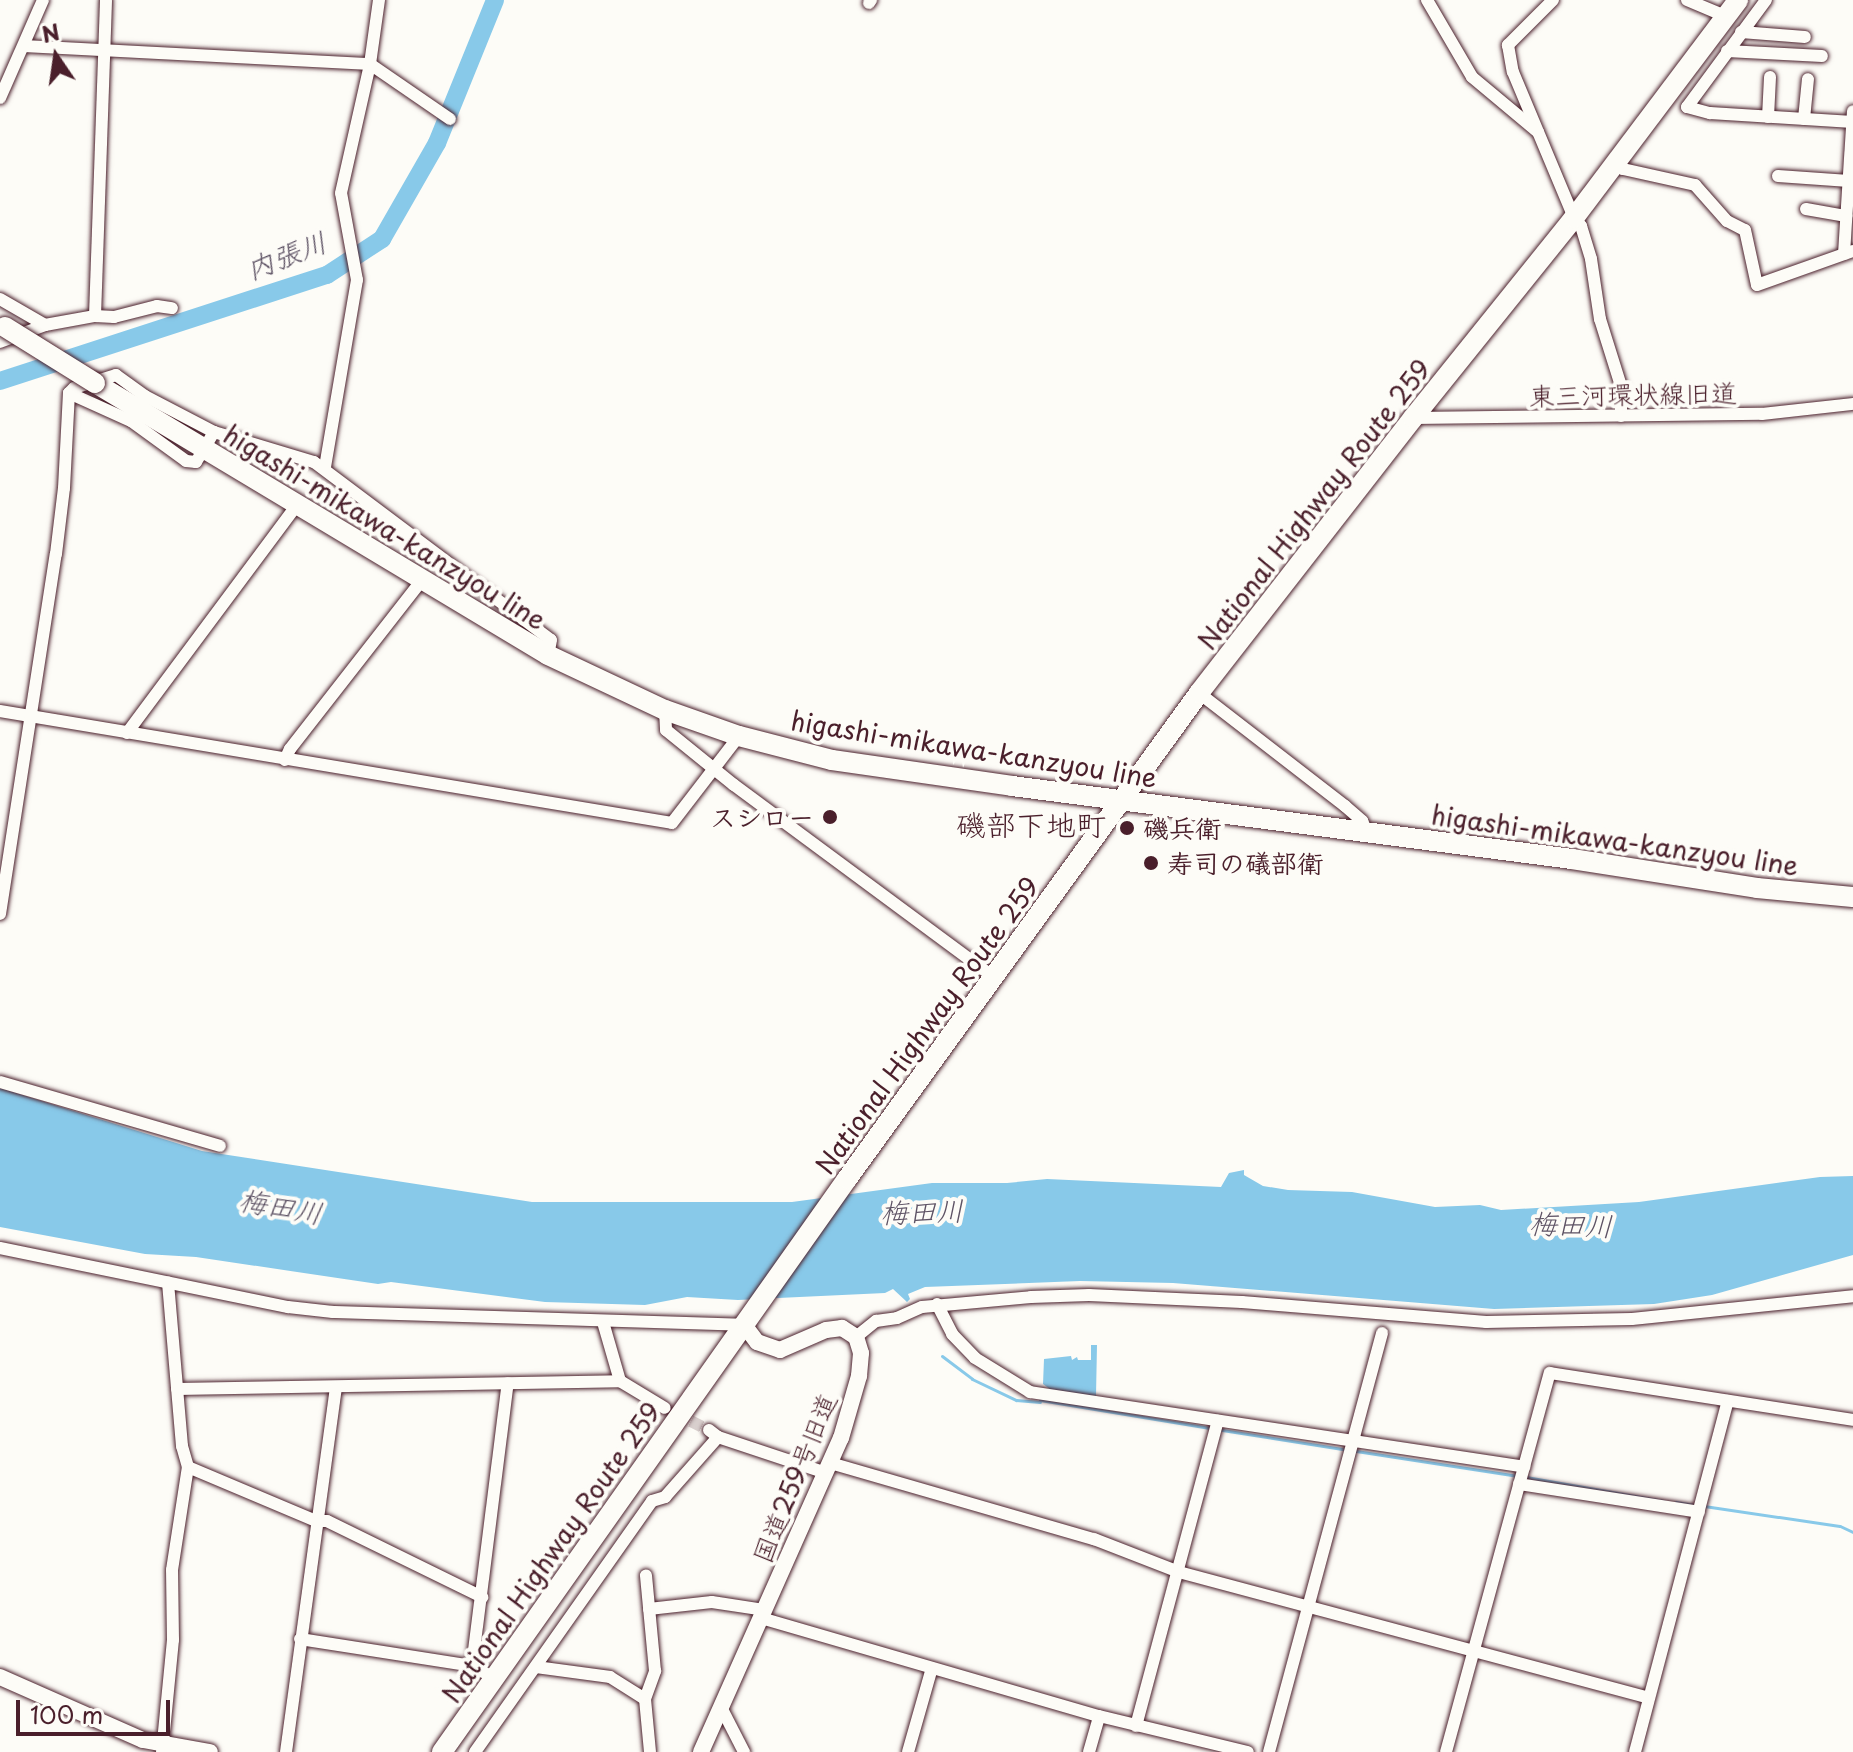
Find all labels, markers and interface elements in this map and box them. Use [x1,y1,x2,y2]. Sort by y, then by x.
text: N [38,14,63,50]
north arrow [16,16,96,96]
water label: 内張川 [241,224,331,286]
street label: National Highway Route 259 [1190,352,1438,656]
street label: 東三河環状線旧道 [1529,377,1737,411]
street label: higashi-mikawa-kanzyou line [219,419,551,635]
street label: higashi-mikawa-kanzyou line [789,705,1159,793]
street label: higashi-mikawa-kanzyou line [1430,799,1800,881]
place label: スシロー [710,801,814,833]
district label: 磯部下地町 [956,806,1106,842]
marker: スシロー [821,808,839,826]
place label: 磯兵衛 [1143,812,1221,844]
marker: 磯兵衛 [1118,819,1136,837]
place label: 寿司の礒部衛 [1167,847,1323,879]
marker: 寿司の礒部衛 [1142,854,1160,872]
street label: National Highway Route 259 [808,869,1046,1181]
water label: 梅田川 [237,1182,325,1230]
water label: 梅田川 [879,1193,965,1229]
water label: 梅田川 [1528,1206,1614,1242]
street label: 国道259号旧道 [746,1389,842,1567]
street label: National Highway Route 259 [434,1395,668,1709]
scale bar [20,1684,174,1734]
text: 100 m [30,1696,103,1732]

